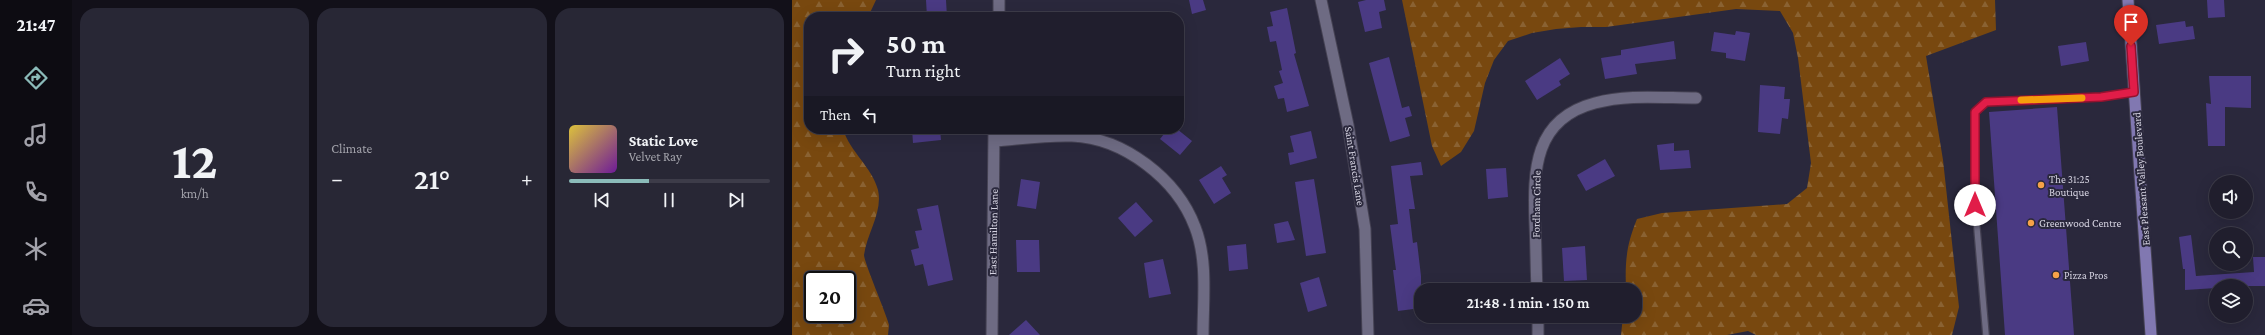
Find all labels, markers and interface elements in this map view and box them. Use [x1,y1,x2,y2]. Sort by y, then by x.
pin [2114,5,2148,46]
icon: arrive [2120,11,2142,33]
text: 21:47 [17,15,55,35]
icon: right [820,28,872,80]
text: 50 m [886,28,946,59]
text: Turn right [886,61,960,81]
icon: directions [22,64,50,92]
icon: left [859,104,881,126]
text: Then [820,107,851,123]
street label: East Pleasant Valley Boulevard [2130,112,2153,246]
icon: music [22,121,50,149]
street label: Saint Francis Lane [1343,126,1367,207]
text: 12 [172,131,218,189]
text: Static Love [629,133,698,149]
text: Climate [331,141,372,156]
text: Velvet Ray [629,149,682,164]
text: 21° [414,162,450,195]
text: − [331,166,343,191]
text: + [521,166,533,191]
street label: Fordham Circle [1529,170,1543,238]
place label: The 31:25 Boutique [2049,173,2090,199]
map controls [2209,175,2253,323]
button: sound [2209,175,2253,219]
icon: phone [22,178,50,206]
marker: The 31:25 Boutique [2036,180,2046,190]
position arrow [1954,184,1996,226]
text: km/h [181,186,209,201]
icon: previous [591,189,613,211]
icon: pause [658,189,680,211]
icon: next [725,189,747,211]
street label: East Hamilton Lane [986,189,1000,275]
place label: Greenwood Centre [2039,217,2121,229]
marker: Greenwood Centre [2026,218,2036,228]
button: search [2209,227,2253,271]
icon: climate [22,235,50,263]
place label: Pizza Pros [2064,269,2108,281]
marker: Pizza Pros [2051,270,2061,280]
speed limit sign: 20 [804,271,856,323]
button: layers [2209,279,2253,323]
icon: car [22,292,50,320]
text: 21:48 · 1 min · 150 m [1467,295,1589,311]

